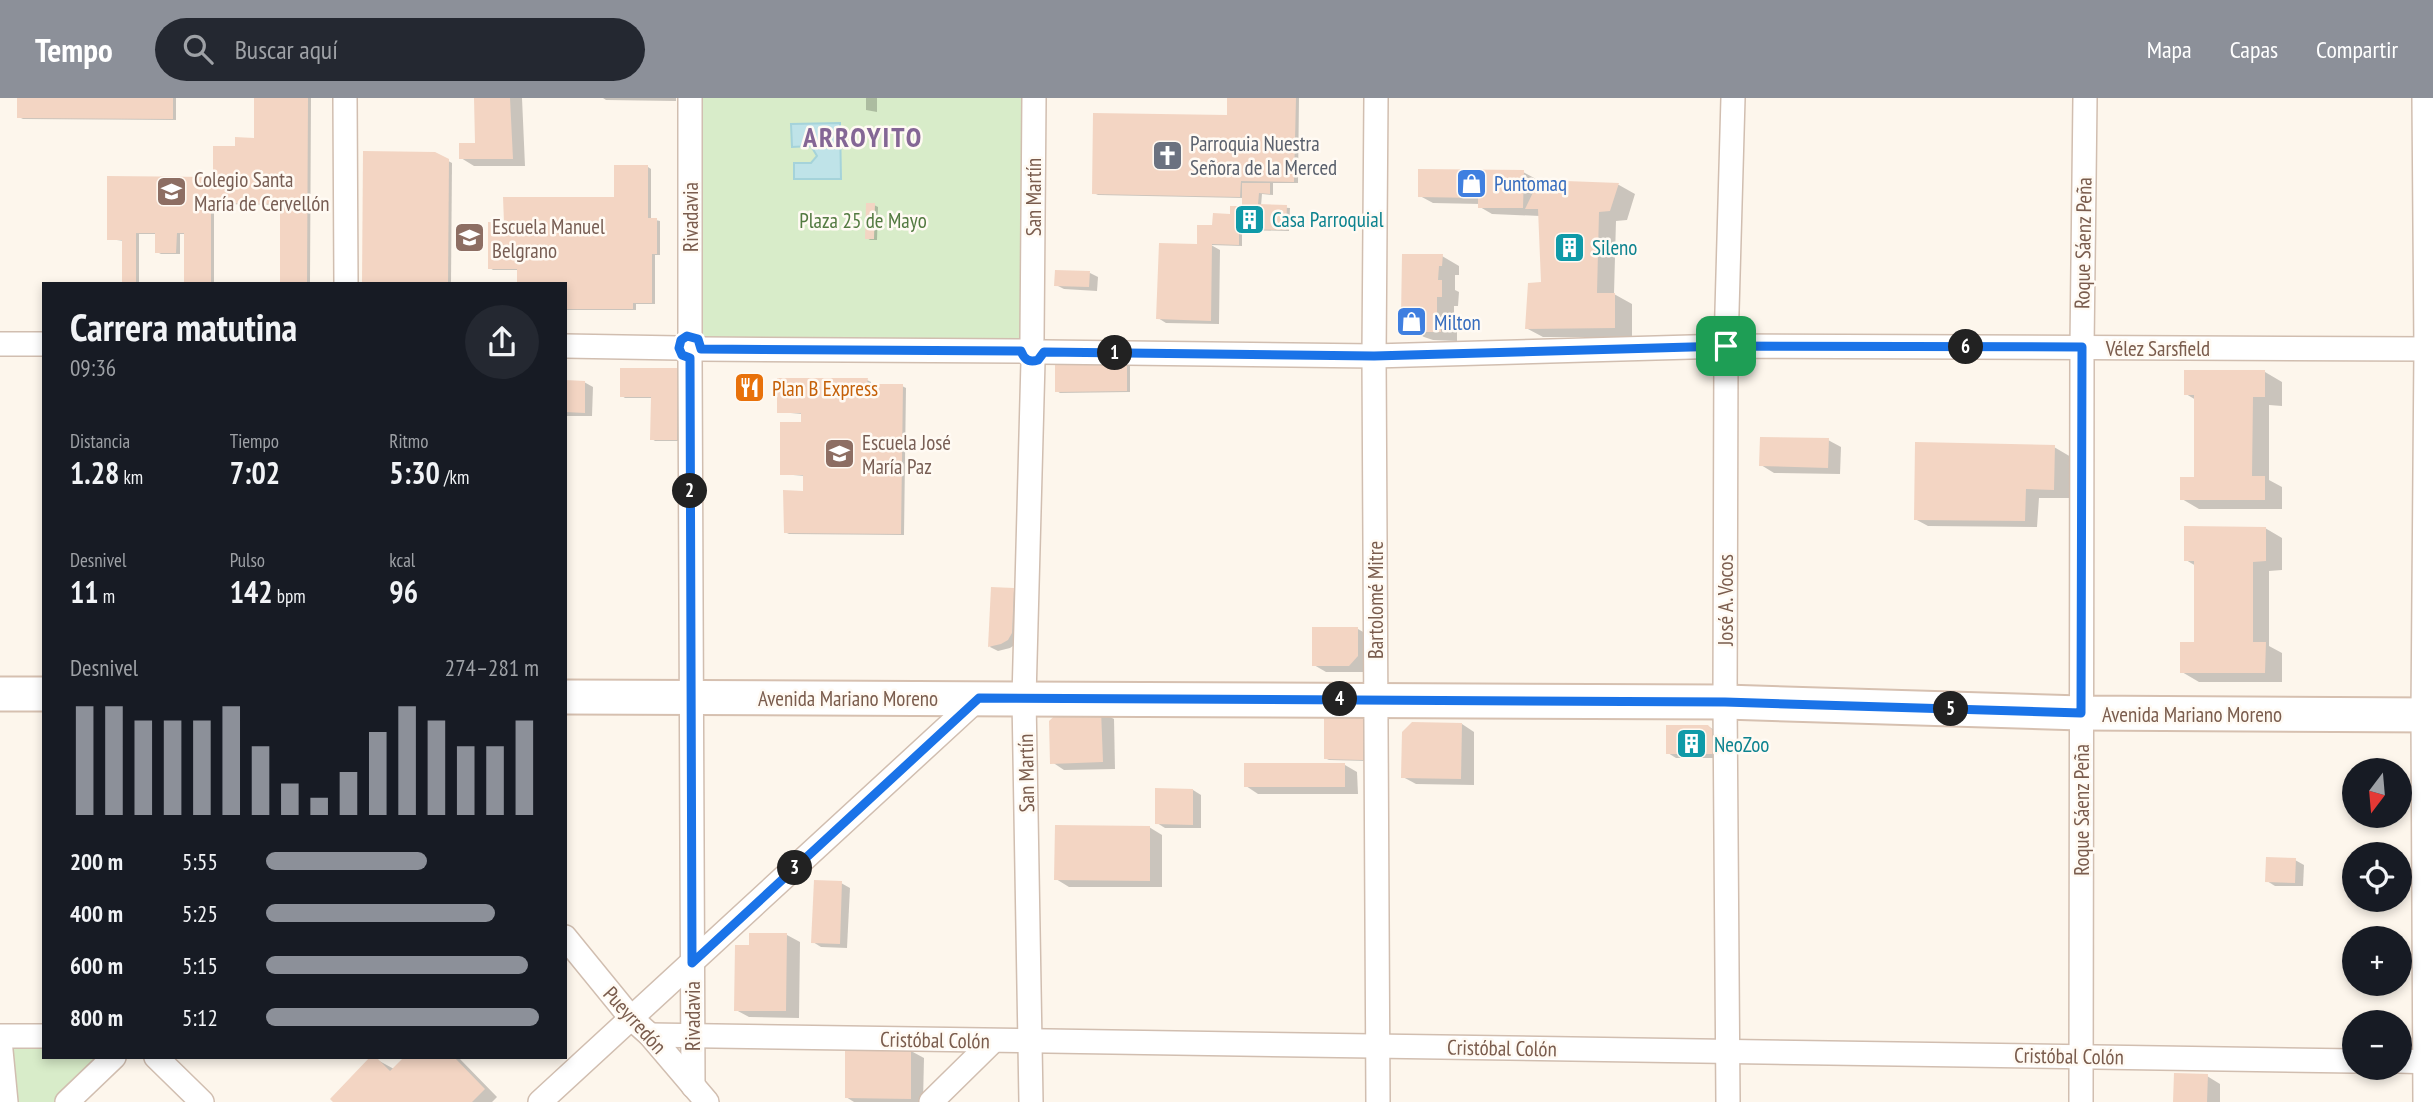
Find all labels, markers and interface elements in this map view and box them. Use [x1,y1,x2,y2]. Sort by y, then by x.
search box [155,18,645,81]
text: Tempo [35,28,113,71]
icon: search [179,30,217,68]
text: Buscar aquí [235,33,338,66]
text: Mapa [2147,34,2192,65]
text: Capas [2230,34,2278,65]
text: Compartir [2316,34,2398,65]
district label: ARROYITO [802,118,923,155]
place label: Parroquia Nuestra Señora de la Merced [1190,130,1337,181]
church icon: Parroquia Nuestra Señora de la Merced [1150,138,1184,172]
street label: San Martín [1020,158,1047,236]
place label: Colegio Santa María de Cervellón [194,166,330,217]
shop icon: Puntomaq [1454,166,1488,200]
place label: Puntomaq [1494,170,1567,197]
school or university icon: Colegio Santa María de Cervellón [154,174,188,208]
street label: Roque Sáenz Peña [2068,177,2098,309]
street label: Rivadavia [677,182,704,252]
building icon: Casa Parroquial [1232,202,1266,236]
place label: Casa Parroquial [1272,206,1384,233]
park label: Plaza 25 de Mayo [799,207,927,234]
place label: Escuela Manuel Belgrano [492,213,605,264]
school or university icon: Escuela Manuel Belgrano [452,221,486,255]
building icon: Sileno [1552,230,1586,264]
place label: Sileno [1592,234,1637,261]
text: Carrera matutina [70,302,297,351]
button: share [465,305,539,379]
shop icon: Milton [1394,305,1428,339]
place label: Milton [1434,309,1481,336]
pin [1696,316,1756,376]
icon: arrive [1707,327,1745,365]
pin: 6 [1948,330,1983,364]
text: 6 [1961,334,1970,358]
street label: Vélez Sarsfield [2105,335,2210,362]
pin: 1 [1098,336,1132,370]
text: 1 [1110,340,1119,364]
text: 09:36 [70,353,116,382]
restaurant icon: Plan B Express [732,371,766,405]
place label: Plan B Express [772,375,878,402]
text: Distancia [70,429,130,453]
text: Tiempo [230,429,279,453]
text: Ritmo [389,429,428,453]
place label: Escuela José María Paz [862,429,951,480]
school or university icon: Escuela José María Paz [822,437,856,471]
text: 1.28 [70,453,119,492]
text: 7:02 [230,453,280,492]
text: 5:30 [389,453,440,492]
text: km [119,465,143,489]
text: /km [440,465,469,489]
pin: 2 [672,474,708,508]
text: 2 [685,478,694,502]
street label: Bartolomé Mitre [1362,541,1389,659]
text: Desnivel [70,548,126,572]
text: Pulso [230,548,265,572]
text: kcal [389,548,415,572]
street label: José A. Vocos [1712,554,1739,647]
text: 11 [70,572,99,611]
text: 142 [230,572,273,611]
text: 96 [389,572,418,611]
text: m [99,584,115,608]
text: bpm [273,584,306,608]
text: Desnivel [70,653,138,682]
text: 274–281 m [445,653,539,682]
pin: 4 [1322,682,1358,716]
street label: Avenida Mariano Moreno [758,685,938,712]
text: 4 [1335,686,1344,710]
pin: 5 [1934,692,1968,726]
text: 5 [1946,696,1955,720]
street label: Avenida Mariano Moreno [2102,701,2282,728]
building icon: NeoZoo [1674,727,1708,761]
place label: NeoZoo [1714,731,1769,758]
street label: San Martín [1012,733,1040,813]
street label: Roque Sáenz Peña [2068,744,2095,876]
north arrow [2342,758,2412,828]
map controls [2342,758,2412,1080]
button: locate [2342,842,2412,912]
text: 200 m [70,847,123,876]
text: 5:55 [182,847,218,876]
pin: 3 [778,850,812,886]
text: 3 [790,855,799,879]
text: 400 m [70,899,123,928]
text: 5:25 [182,899,218,928]
button: + [2342,926,2412,996]
text: 600 m [70,951,123,980]
text: 5:15 [182,951,218,980]
street label: Pueyrredón [598,981,672,1059]
street label: Rivadavia [679,981,706,1051]
text: 800 m [70,1003,123,1032]
text: 5:12 [182,1003,218,1032]
button: − [2342,1010,2412,1080]
street label: Cristóbal Colón [880,1026,990,1054]
street label: Cristóbal Colón [1447,1034,1557,1062]
street label: Cristóbal Colón [2014,1042,2124,1070]

